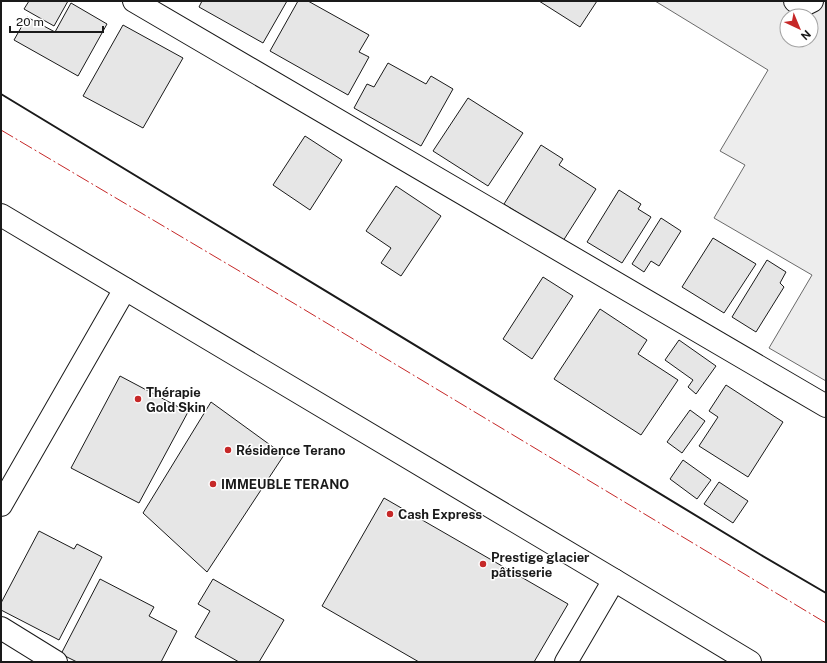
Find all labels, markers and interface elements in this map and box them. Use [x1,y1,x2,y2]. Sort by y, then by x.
scale bar [10,8,103,34]
north arrow [779,8,819,48]
text: 20 m [16,15,44,29]
text: N [799,28,813,42]
place label: Thérapie Gold Skin [146,385,206,415]
marker: Thérapie Gold Skin [133,394,143,404]
place label: Résidence Terano [236,443,345,458]
marker: Résidence Terano [223,445,233,455]
place label: IMMEUBLE TERANO [221,477,349,492]
marker: IMMEUBLE TERANO [208,479,218,489]
place label: Cash Express [398,507,482,522]
marker: Cash Express [385,509,395,519]
place label: Prestige glacier pâtisserie [491,550,590,580]
marker: Prestige glacier pâtisserie [478,559,488,569]

